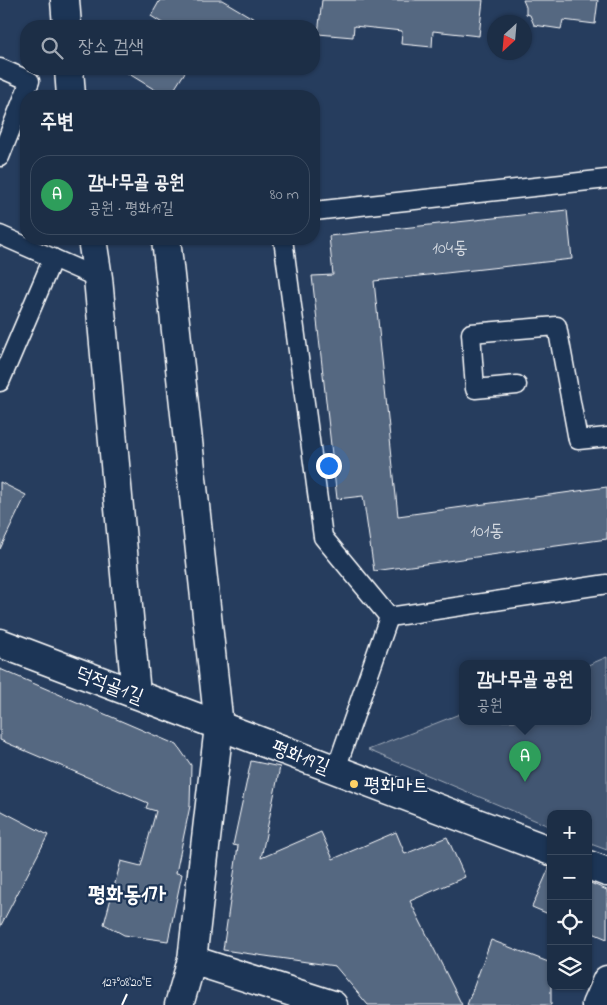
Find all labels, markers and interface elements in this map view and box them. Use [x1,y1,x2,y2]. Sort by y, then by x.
north arrow [487,15,532,60]
search box [20,20,320,75]
icon: search [38,34,66,62]
text: 장소 검색 [78,34,144,61]
text: 주변 [40,108,74,138]
text: 감나무골 공원 [88,170,185,197]
text: A [52,183,62,207]
text: 80 m [270,183,299,207]
text: 공원 · 평화19길 [88,197,174,221]
house number: 104동 [432,236,468,262]
your location [316,453,342,479]
house number: 101동 [470,519,504,545]
street label: 덕적골1길 [71,660,147,713]
popup [459,660,591,725]
text: 감나무골 공원 [477,667,573,694]
text: 공원 [477,694,503,718]
street label: 평화19길 [267,734,334,783]
pin: A [509,741,541,782]
place label: 평화마트 [364,772,428,801]
marker: 평화마트 [348,778,360,790]
map controls [547,810,592,990]
button: + [547,810,592,855]
button: − [547,855,592,900]
district label: 평화동1가 [88,880,166,912]
button: locate [547,900,592,945]
button: layers [547,945,592,990]
text: 127°08'20"E [102,974,152,992]

